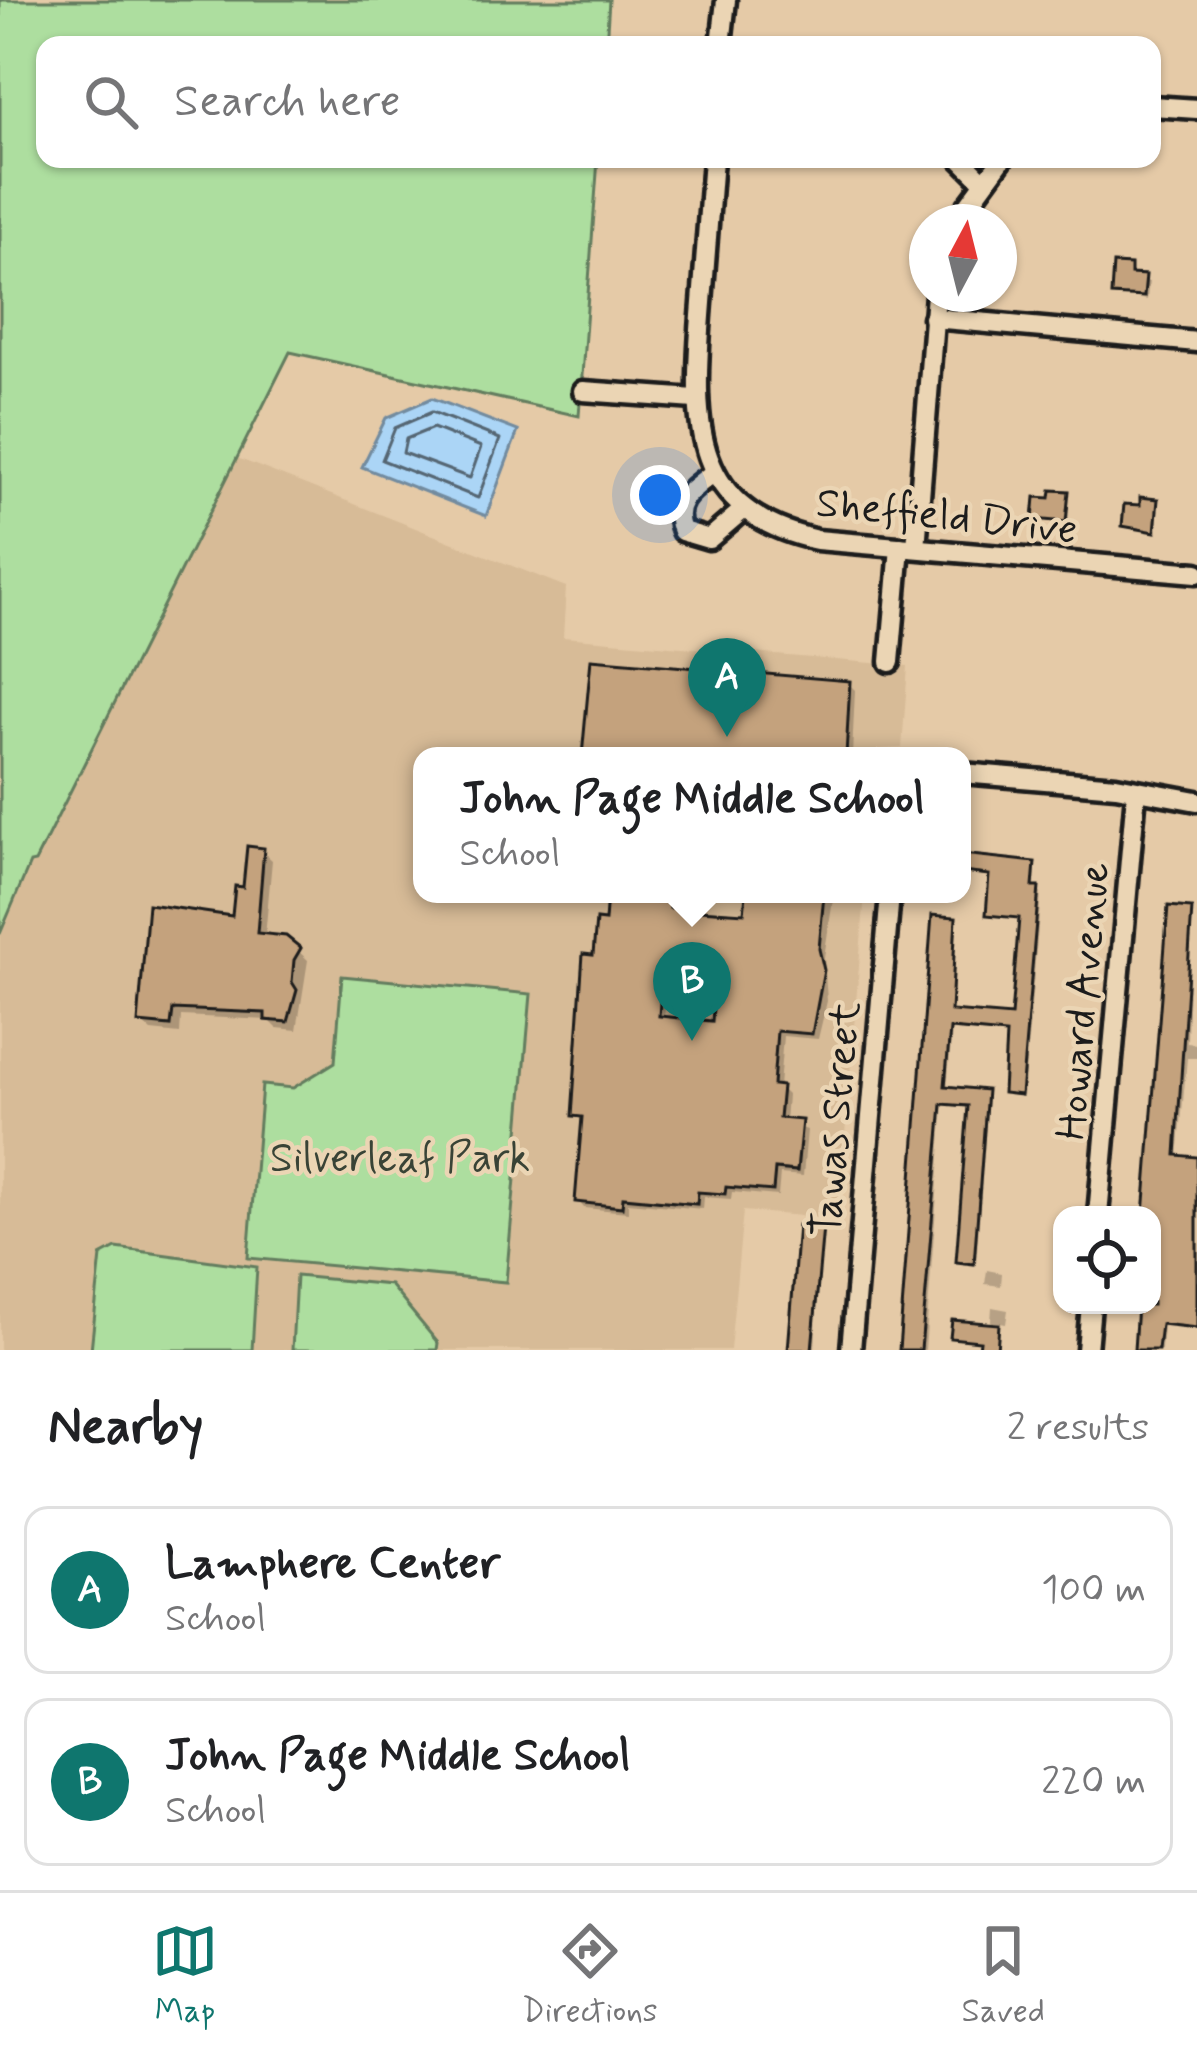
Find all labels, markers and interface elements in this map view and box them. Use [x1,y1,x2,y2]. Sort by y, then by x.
search box [36,36,1161,168]
icon: search [78,69,144,135]
text: Search here [174,73,401,132]
north arrow [909,204,1017,312]
your location [630,465,690,525]
street label: Sheffield Drive [813,476,1080,559]
pin: A [688,638,766,737]
popup [413,747,971,903]
text: John Page Middle School [459,770,925,829]
text: School [459,829,560,880]
street label: Howard Avenue [1045,860,1124,1142]
pin: B [653,942,731,1041]
street label: Tawas Street [800,999,875,1239]
park label: Silverleaf Park [270,1132,530,1187]
map controls [1053,1206,1161,1314]
button: locate [1053,1206,1161,1314]
text: Nearby [48,1395,203,1461]
text: 2 results [1007,1403,1149,1454]
text: Lamphere Center [165,1535,500,1594]
text: A [77,1565,103,1616]
text: 100 m [1041,1565,1146,1616]
text: School [165,1594,266,1645]
text: John Page Middle School [165,1727,630,1786]
text: B [78,1757,102,1808]
text: 220 m [1041,1757,1146,1808]
text: School [165,1786,266,1837]
tab: Map [152,1918,218,2034]
tab: Directions [522,1918,658,2034]
tab: Saved [962,1918,1045,2034]

